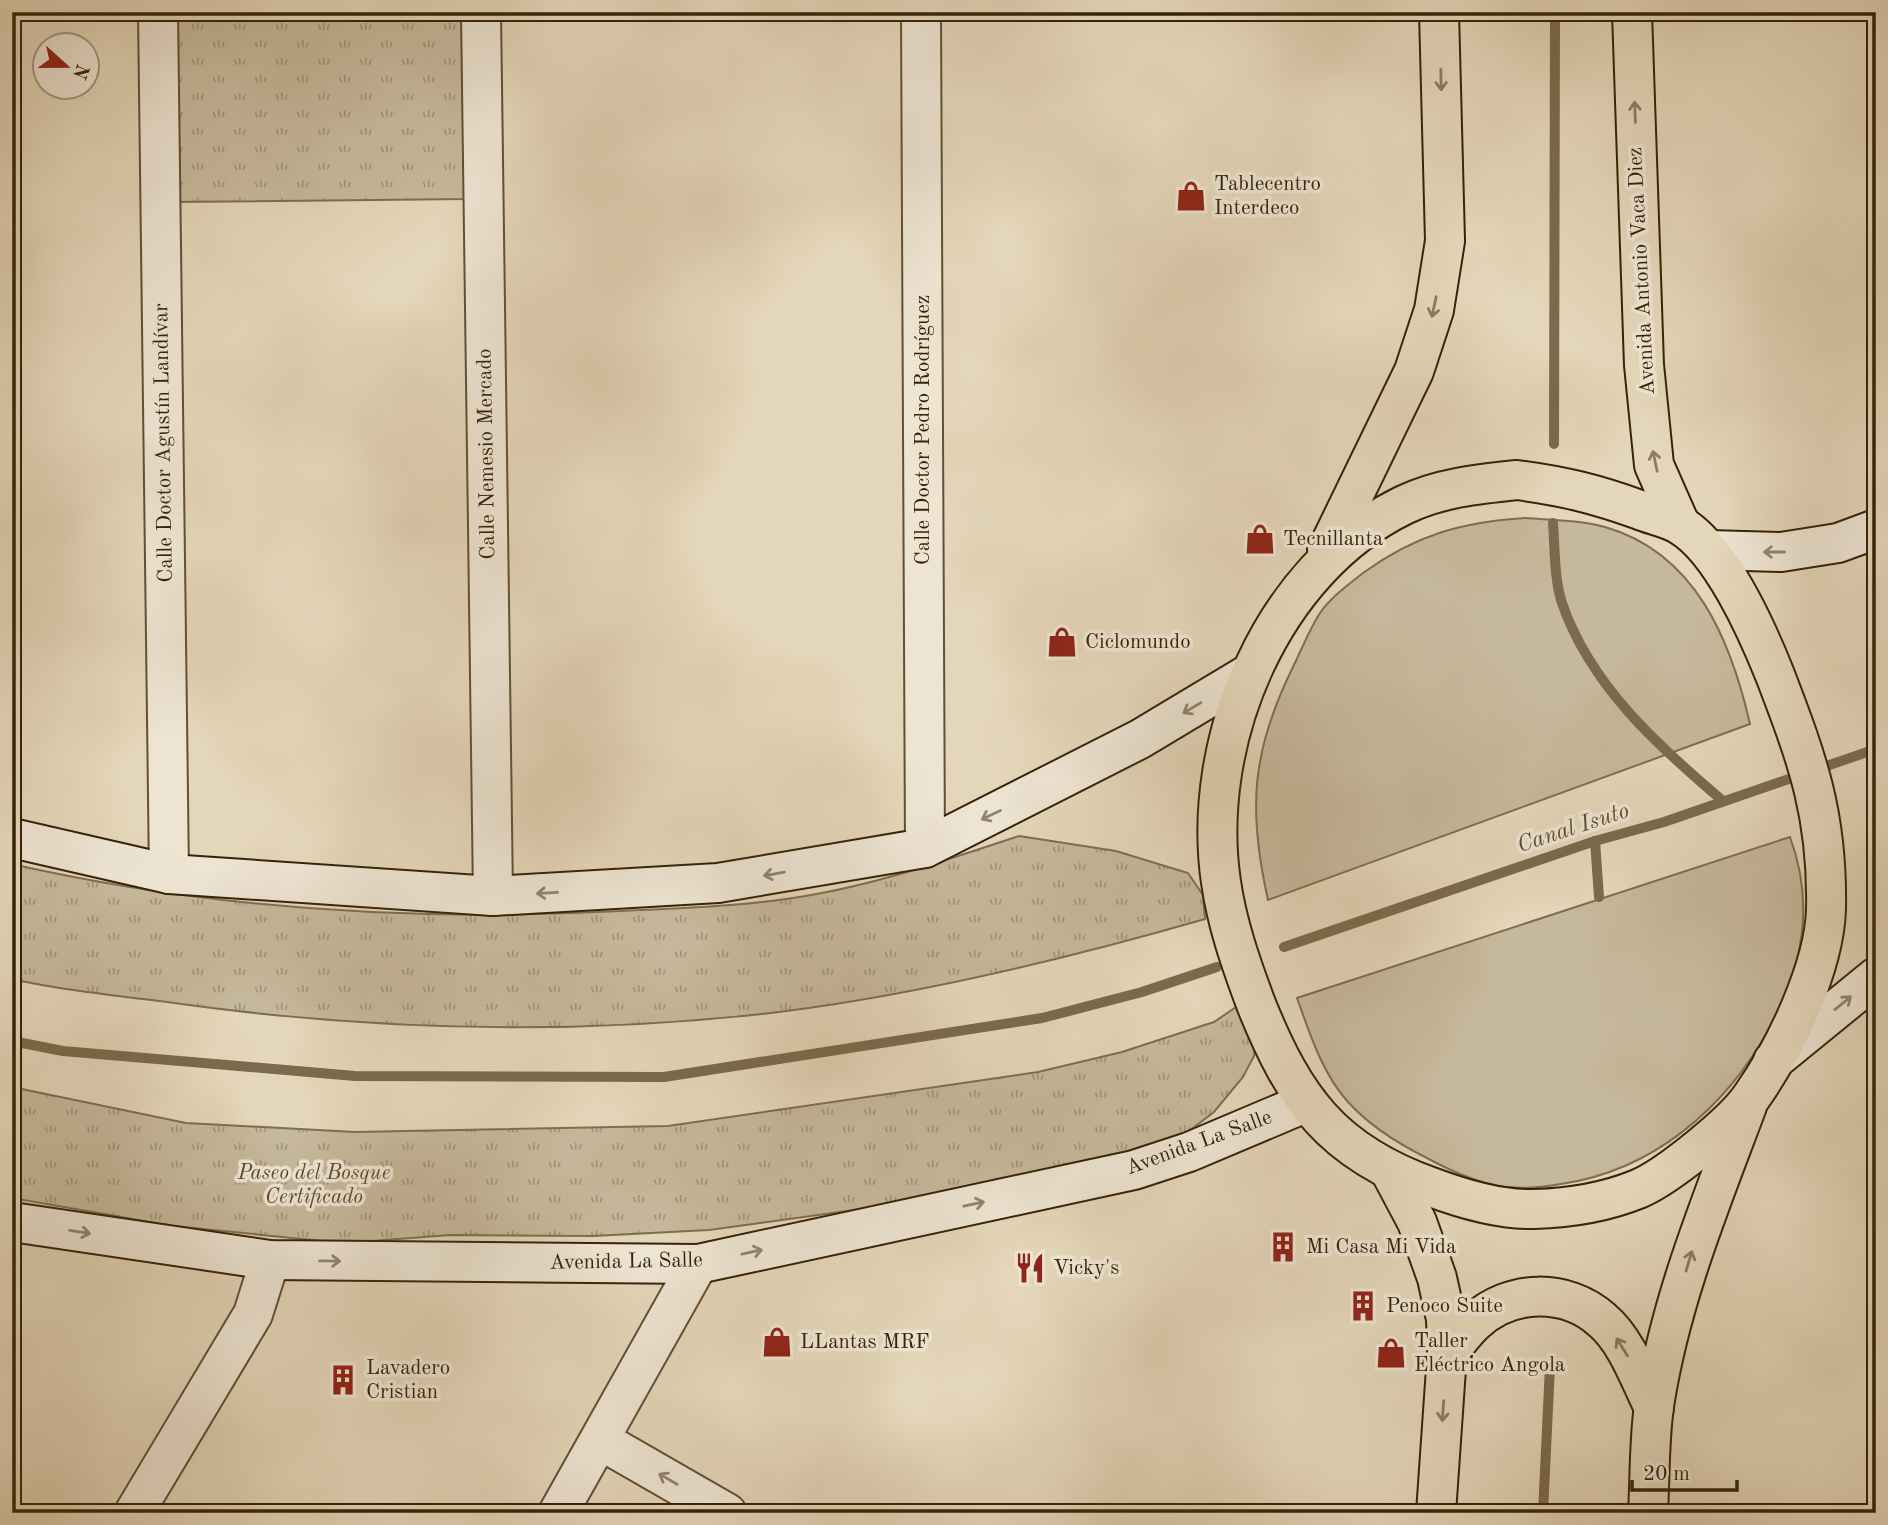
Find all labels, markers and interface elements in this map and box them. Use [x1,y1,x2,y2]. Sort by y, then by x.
north arrow [32,32,102,102]
text: N [68,61,91,82]
one-way arrow [1434,69,1448,92]
one-way arrow [1628,101,1641,124]
street label: Avenida Antonio Vaca Diez [1625,146,1659,396]
place label: Tablecentro Interdeco [1214,174,1321,219]
shop icon: Tablecentro Interdeco [1174,179,1208,213]
street label: Calle Doctor Pedro Rodríguez [913,295,934,565]
one-way arrow [1427,295,1441,318]
street label: Calle Doctor Agustín Landívar [151,303,177,583]
street label: Calle Nemesio Mercado [475,348,499,560]
one-way arrow [1648,450,1662,473]
shop icon: Tecnillanta [1243,522,1277,556]
place label: Tecnillanta [1283,529,1383,550]
one-way arrow [1763,545,1786,559]
shop icon: Ciclomundo [1045,625,1079,659]
place label: Ciclomundo [1085,632,1191,653]
one-way arrow [1182,702,1202,716]
water label: Canal Isuto [1514,799,1632,857]
one-way arrow [981,809,1002,823]
one-way arrow [763,868,785,881]
one-way arrow [536,886,559,899]
one-way arrow [1834,996,1852,1011]
street label: Avenida La Salle [1123,1107,1275,1179]
park label: Paseo del Bosque Certificado [237,1163,390,1208]
one-way arrow [962,1197,985,1211]
one-way arrow [68,1226,91,1239]
building icon: Mi Casa Mi Vida [1266,1230,1300,1264]
place label: Mi Casa Mi Vida [1306,1237,1456,1258]
one-way arrow [740,1245,763,1259]
street label: Avenida La Salle [549,1250,703,1274]
one-way arrow [1684,1250,1697,1272]
restaurant icon: Vicky's [1013,1251,1047,1285]
one-way arrow [318,1254,341,1268]
place label: Vicky's [1053,1258,1119,1279]
building icon: Penoco Suite [1346,1289,1380,1323]
place label: Penoco Suite [1386,1296,1503,1317]
shop icon: LLantas MRF [760,1325,794,1359]
place label: Taller Eléctrico Angola [1414,1331,1565,1376]
place label: LLantas MRF [800,1332,929,1353]
shop icon: Taller Eléctrico Angola [1374,1336,1408,1370]
one-way arrow [1615,1338,1629,1358]
place label: Lavadero Cristian [366,1358,450,1403]
building icon: Lavadero Cristian [326,1363,360,1397]
one-way arrow [1436,1400,1449,1422]
scale bar [1632,1448,1738,1492]
text: 20 m [1643,1464,1690,1485]
one-way arrow [658,1472,678,1486]

